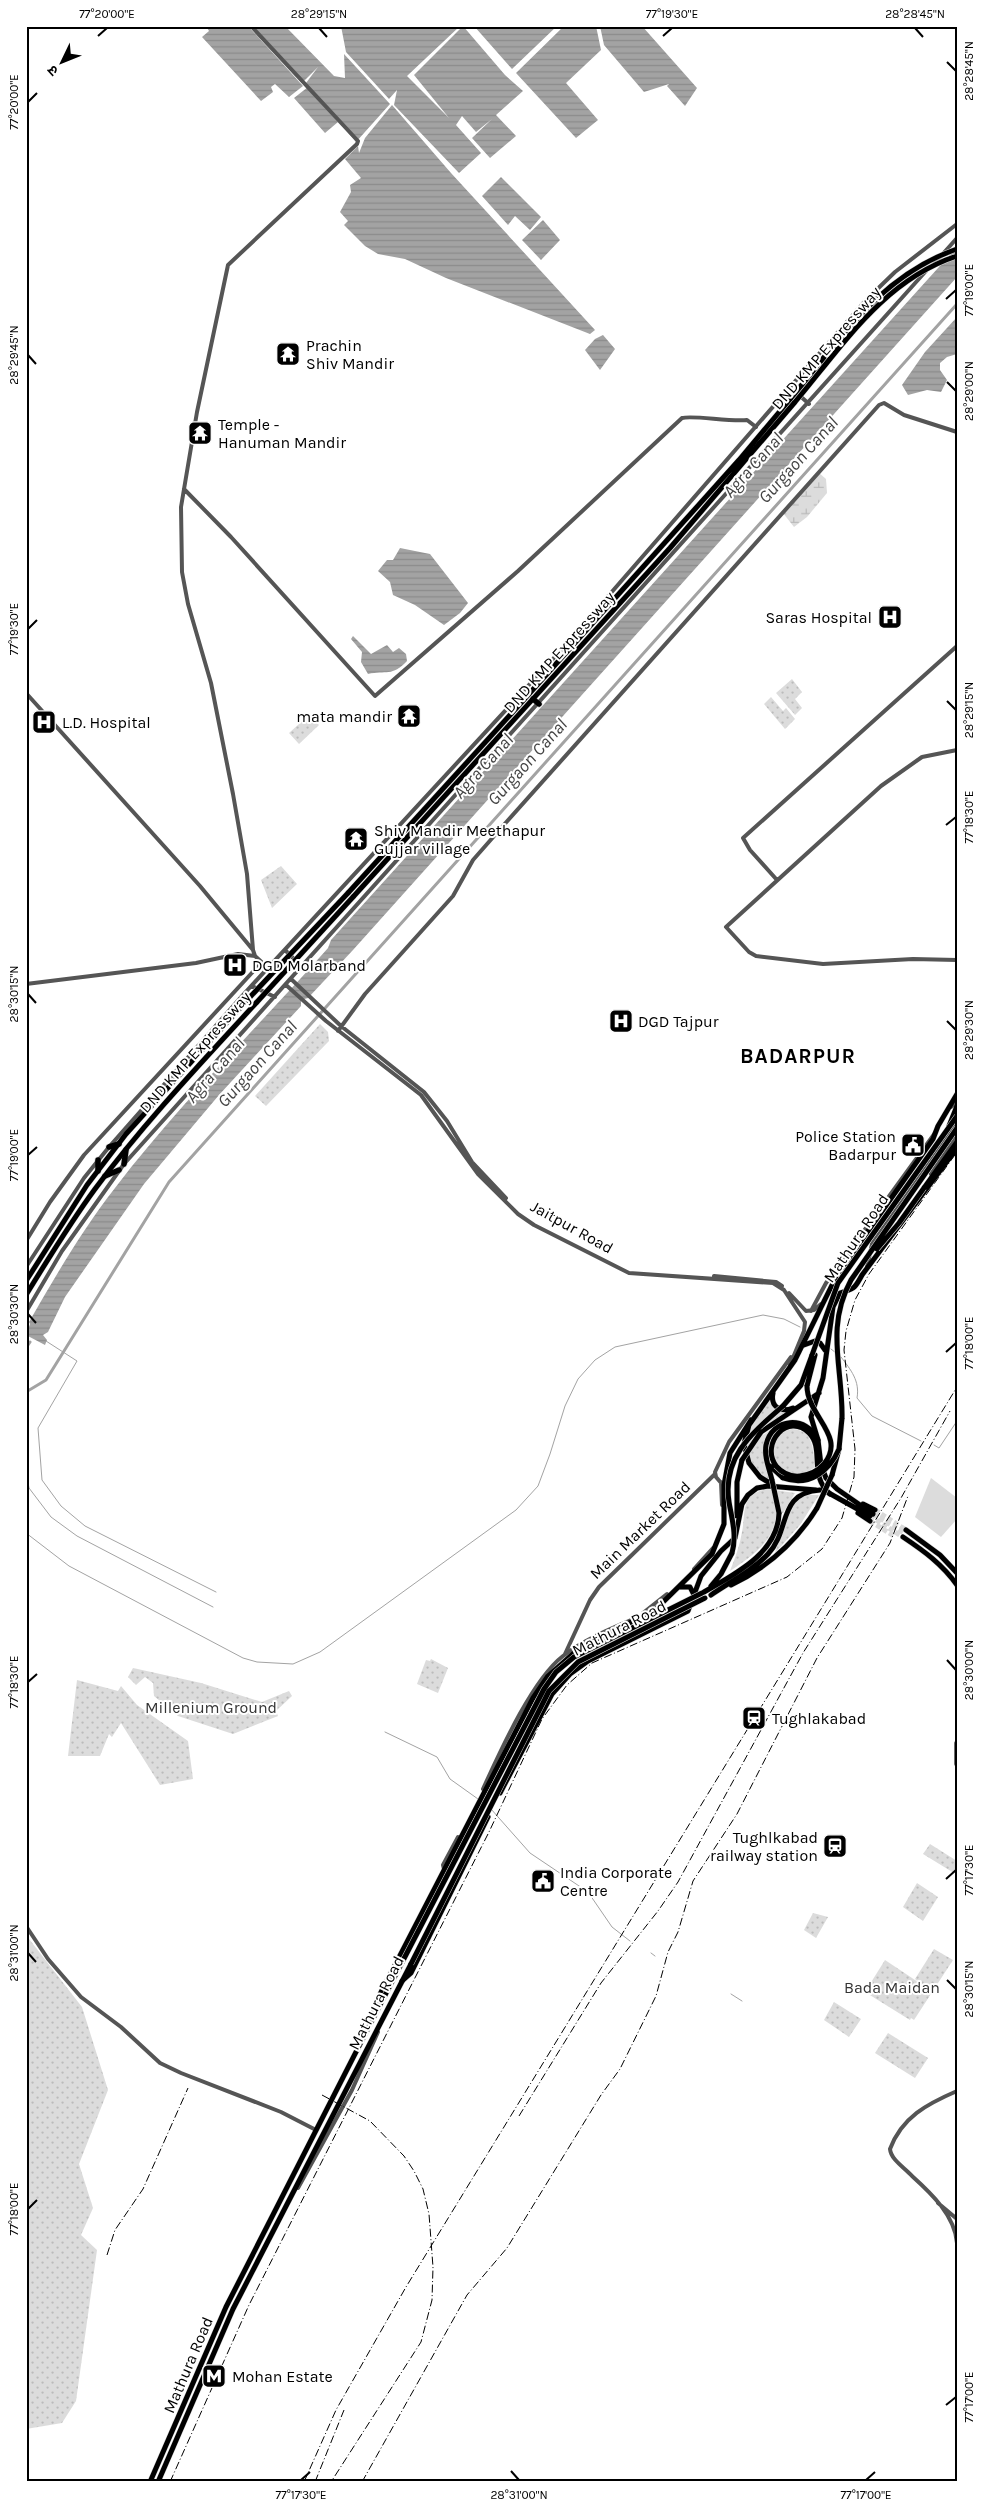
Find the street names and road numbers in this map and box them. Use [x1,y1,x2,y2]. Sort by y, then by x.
street label: DND KMP Expressway [767,282,885,413]
street label: DND KMP Expressway [499,587,619,717]
street label: DND KMP Expressway [135,987,255,1117]
street label: Mathura Road [819,1190,893,1286]
street label: Jaitpur Road [527,1197,617,1257]
street label: Main Market Road [586,1477,694,1583]
street label: Mathura Road [569,1596,669,1660]
street label: Mathura Road [344,1953,408,2053]
street label: Mathura Road [159,2314,217,2416]

